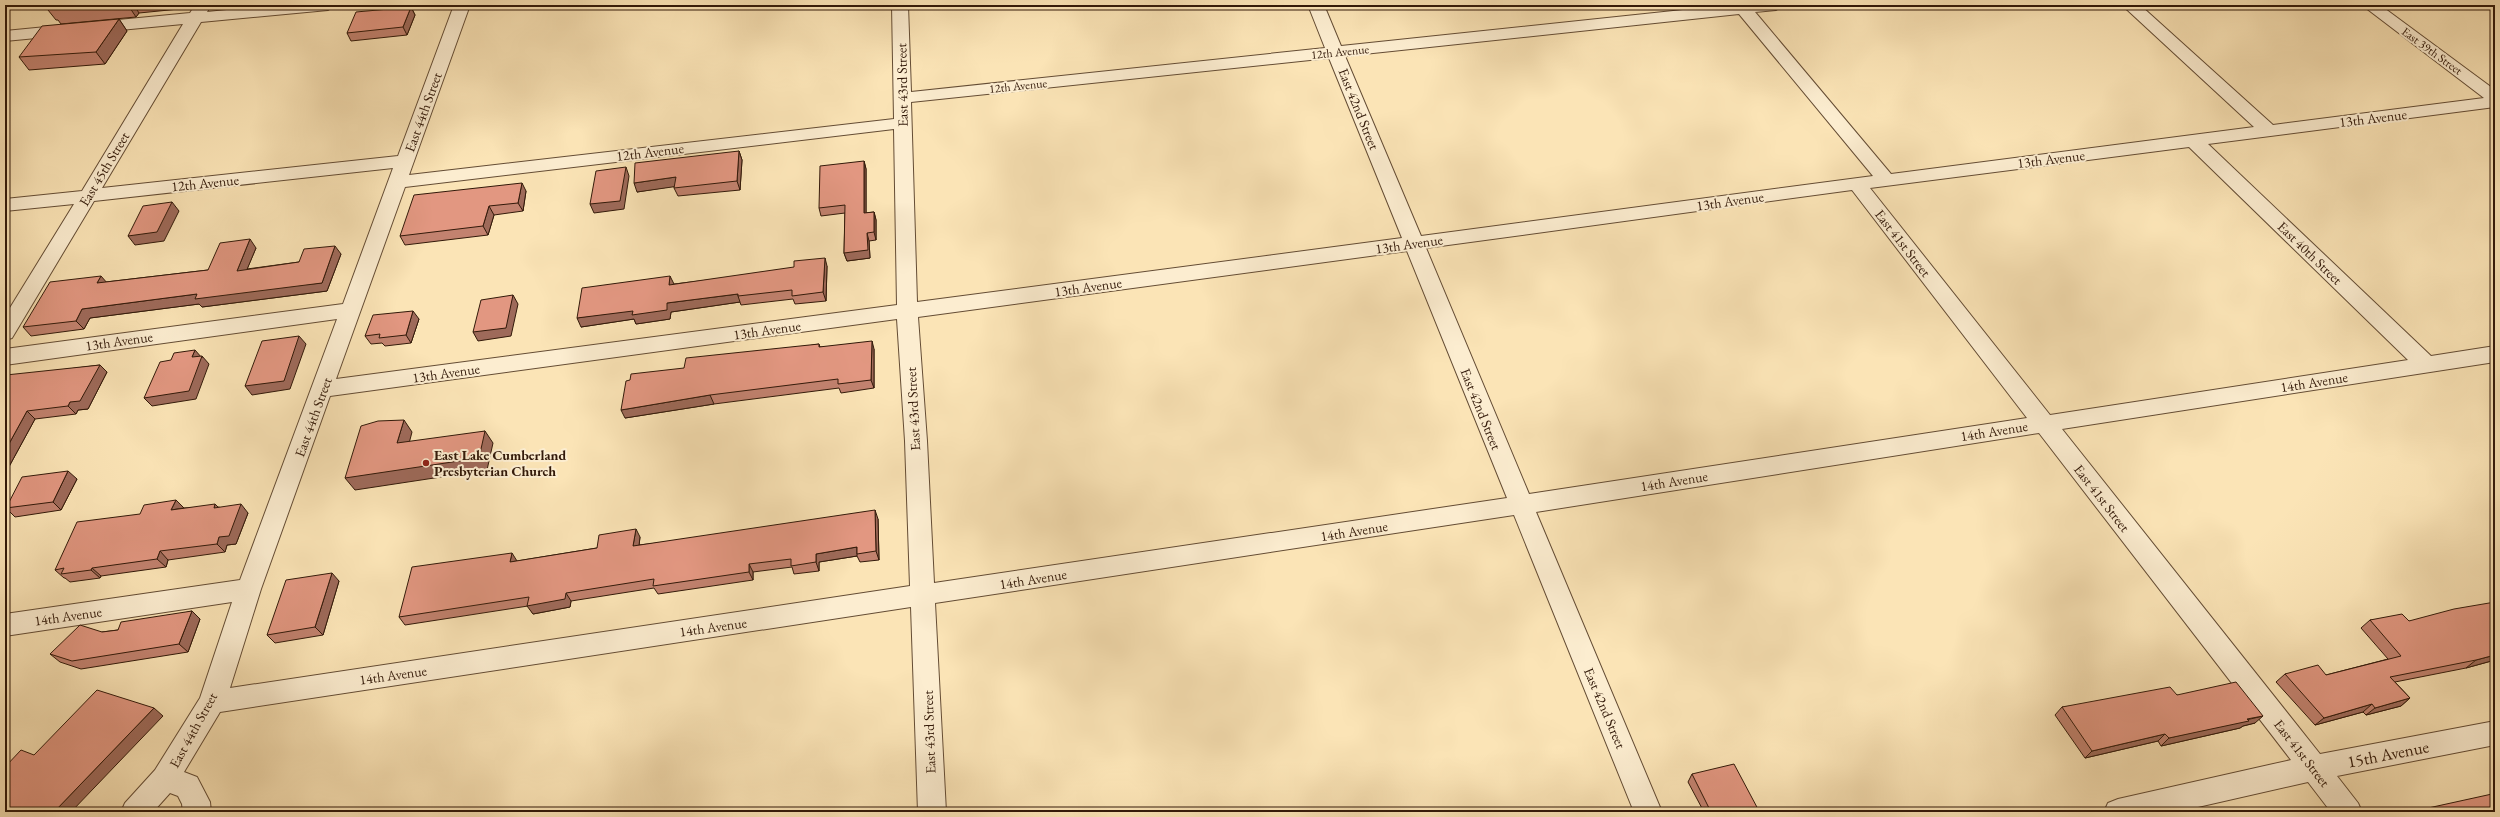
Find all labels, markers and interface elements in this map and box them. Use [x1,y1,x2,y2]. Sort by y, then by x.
street label: East 39th Street [2398,24,2466,79]
street label: 12th Avenue [1310,41,1370,63]
street label: East 43rd Street [892,42,912,127]
street label: East 42nd Street [1334,66,1384,153]
street label: East 44th Street [400,69,446,154]
street label: 12th Avenue [988,75,1048,97]
street label: 13th Avenue [2338,105,2408,131]
street label: East 45th Street [75,128,134,209]
street label: 12th Avenue [615,139,685,165]
street label: 13th Avenue [2016,146,2086,172]
street label: 12th Avenue [170,170,240,196]
street label: 13th Avenue [1695,187,1765,215]
street label: East 41st Street [1871,206,1935,281]
street label: East 40th Street [2274,218,2347,289]
street label: 13th Avenue [1374,230,1444,258]
street label: 13th Avenue [1053,273,1123,301]
street label: 13th Avenue [732,316,802,344]
street label: 13th Avenue [84,327,154,355]
street label: 13th Avenue [411,359,481,387]
street label: East 43rd Street [902,366,924,451]
street label: East 42nd Street [1456,366,1506,453]
street label: 14th Avenue [2279,368,2350,396]
street label: East 44th Street [290,374,336,459]
street label: 14th Avenue [1959,417,2030,445]
place label: East Lake Cumberland Presbyterian Church [434,446,566,480]
marker: East Lake Cumberland Presbyterian Church [421,458,431,468]
street label: East 41st Street [2070,461,2134,536]
street label: 14th Avenue [1639,467,1710,495]
street label: 14th Avenue [1319,517,1390,545]
street label: 14th Avenue [998,565,1069,593]
street label: 14th Avenue [33,602,103,630]
street label: 14th Avenue [678,613,748,641]
street label: 14th Avenue [358,661,428,689]
street label: East 42nd Street [1580,665,1630,752]
street label: East 44th Street [165,689,221,771]
street label: East 43rd Street [919,689,939,774]
street label: East 41st Street [2270,716,2334,791]
street label: 15th Avenue [2345,735,2431,773]

